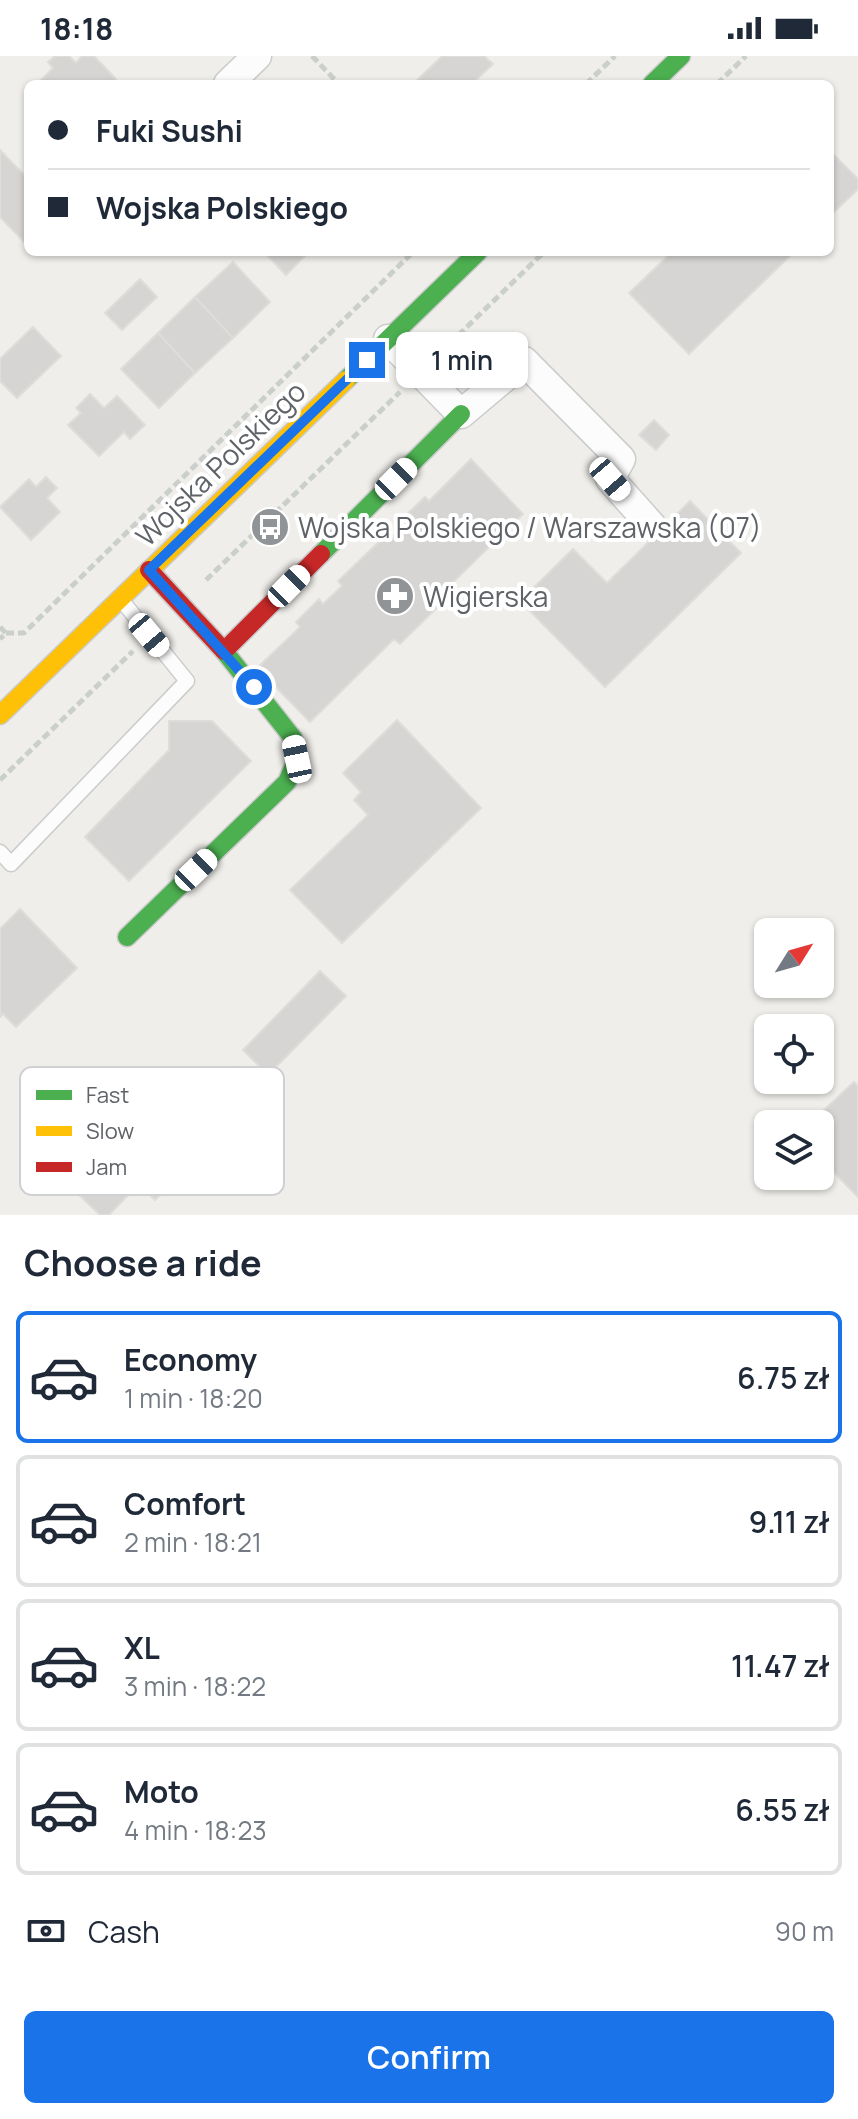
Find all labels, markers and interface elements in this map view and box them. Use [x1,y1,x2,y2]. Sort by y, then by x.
text: 18:18 [40,8,113,49]
text: Fuki Sushi [96,110,243,151]
text: Wojska Polskiego [96,187,348,228]
callout: 1 min [395,332,527,388]
route end [349,342,385,378]
text: 1 min [431,342,493,378]
street label: Wojska Polskiego [127,372,313,554]
car [585,453,635,505]
car [371,454,421,504]
bus stop icon: Wojska Polskiego / Warszawska (07) [249,506,291,548]
place label: Wojska Polskiego / Warszawska (07) [298,508,762,546]
car [264,561,314,611]
pharmacy icon: Wigierska [374,575,416,617]
place label: Wigierska [423,577,548,615]
car [124,609,174,661]
route start [236,669,272,705]
car [280,733,314,785]
car [170,845,222,895]
north arrow [754,918,834,998]
map controls [754,918,834,1190]
button: locate [754,1014,834,1094]
legend [20,1067,284,1195]
text: Fast [86,1080,129,1110]
button: layers [754,1110,834,1190]
text: Slow [86,1116,134,1146]
text: Jam [86,1152,127,1182]
text: Choose a ride [24,1238,262,1287]
text: Economy [124,1339,257,1380]
icon: car [28,1341,100,1413]
text: 6.75 zł [737,1357,830,1398]
text: 1 min · 18:20 [124,1380,263,1416]
text: Comfort [124,1483,246,1524]
icon: car [28,1485,100,1557]
text: 9.11 zł [749,1501,830,1542]
text: 2 min · 18:21 [124,1524,262,1560]
text: XL [124,1627,160,1668]
icon: car [28,1629,100,1701]
text: 11.47 zł [731,1645,830,1686]
text: 3 min · 18:22 [124,1668,266,1704]
text: Moto [124,1771,199,1812]
icon: car [28,1773,100,1845]
text: 6.55 zł [735,1789,830,1830]
text: 4 min · 18:23 [124,1812,267,1848]
icon: cash [24,1909,68,1953]
text: Cash [88,1911,160,1952]
text: 90 m [775,1913,834,1949]
button: Confirm [24,2011,834,2103]

